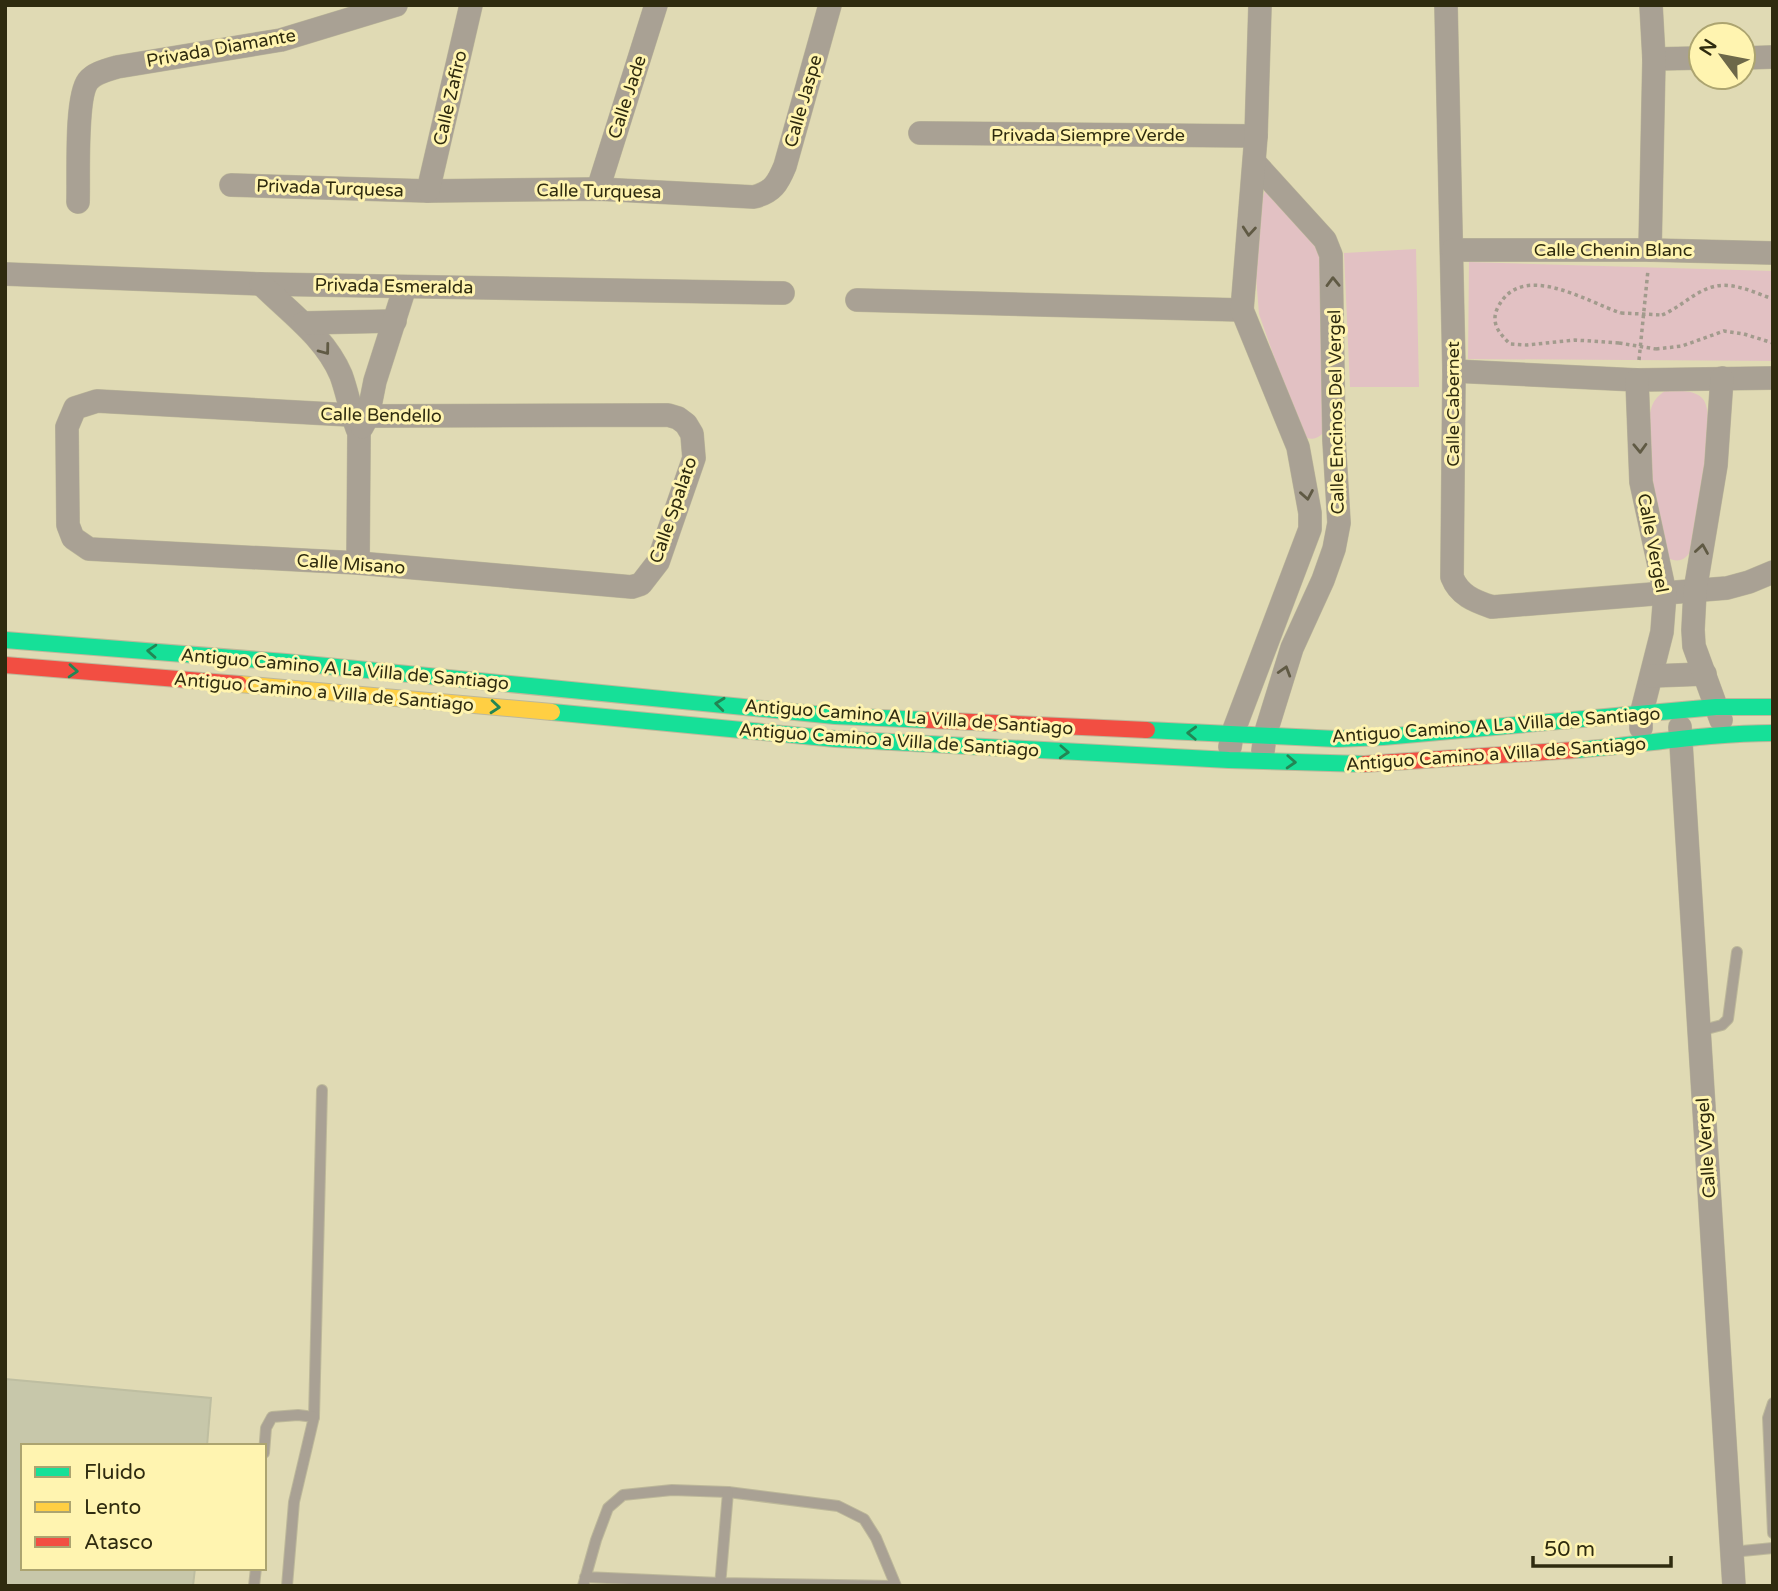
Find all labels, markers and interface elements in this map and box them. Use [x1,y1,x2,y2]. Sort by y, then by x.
north arrow [1687,21,1757,91]
street label: Privada Diamante [145,24,297,72]
text: N [1695,35,1722,60]
street label: Calle Zafiro [428,48,472,148]
street label: Calle Jade [603,52,651,142]
street label: Calle Jaspe [779,52,827,150]
street label: Privada Siempre Verde [991,124,1185,146]
street label: Privada Turquesa [256,174,404,202]
street label: Calle Turquesa [536,179,662,203]
one-way arrow [1241,225,1256,237]
street label: Calle Chenin Blanc [1534,239,1692,261]
street label: Privada Esmeralda [314,274,474,298]
one-way arrow [1325,276,1341,287]
street label: Calle Encinos Del Vergel [1323,309,1349,515]
street label: Calle Cabernet [1442,341,1464,467]
one-way arrow [317,342,330,355]
street label: Calle Bendello [320,403,442,427]
one-way arrow [1632,443,1647,454]
street label: Calle Spalato [645,454,701,566]
one-way arrow [1298,489,1313,501]
street label: Calle Vergel [1633,491,1673,595]
one-way arrow [1694,543,1709,555]
street label: Calle Misano [296,549,406,579]
one-way arrow [146,644,157,659]
street label: Antiguo Camino A La Villa de Santiago [180,644,510,694]
one-way arrow [68,663,79,678]
one-way arrow [1277,665,1292,677]
street label: Antiguo Camino a Villa de Santiago [173,668,475,716]
street label: Antiguo Camino A La Villa de Santiago [744,695,1074,739]
one-way arrow [714,697,726,712]
one-way arrow [490,699,501,714]
street label: Antiguo Camino A La Villa de Santiago [1331,703,1661,747]
street label: Antiguo Camino a Villa de Santiago [738,719,1040,761]
one-way arrow [1186,726,1197,741]
street label: Antiguo Camino a Villa de Santiago [1345,733,1647,775]
one-way arrow [1059,744,1070,759]
one-way arrow [1286,754,1297,769]
street label: Calle Vergel [1692,1097,1720,1199]
legend [21,1444,266,1570]
text: Fluido [84,1460,146,1485]
text: Lento [84,1495,141,1520]
scale bar [1533,1524,1671,1568]
text: Atasco [84,1530,153,1555]
text: 50 m [1544,1537,1595,1562]

